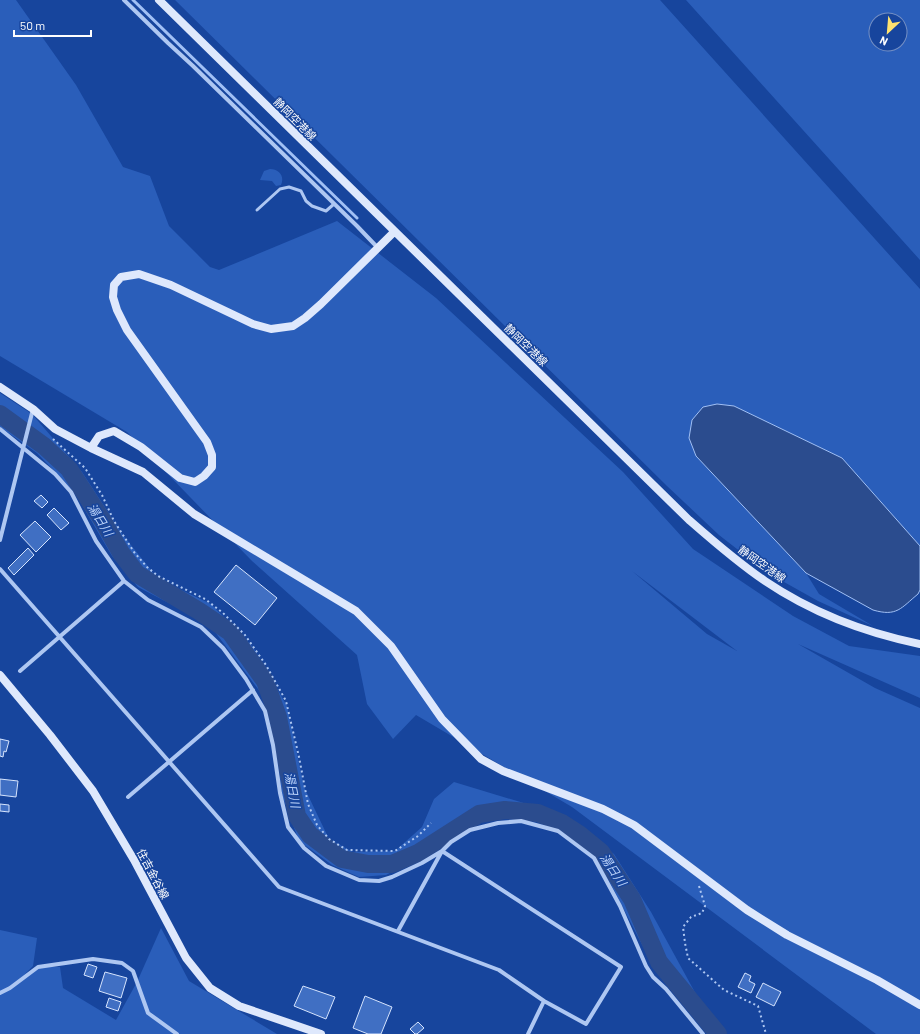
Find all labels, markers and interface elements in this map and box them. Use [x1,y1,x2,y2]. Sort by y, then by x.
scale bar [14,12,91,38]
north arrow [868,12,908,52]
text: 50 m [20,18,45,32]
text: N [877,34,890,49]
street label: 静岡空港線 [271,95,319,143]
street label: 静岡空港線 [502,321,551,368]
water label: 湯日川 [85,500,117,540]
street label: 静岡空港線 [736,542,789,585]
water label: 湯日川 [283,771,304,811]
street label: 住吉金谷線 [135,846,172,901]
water label: 湯日川 [598,851,631,890]

